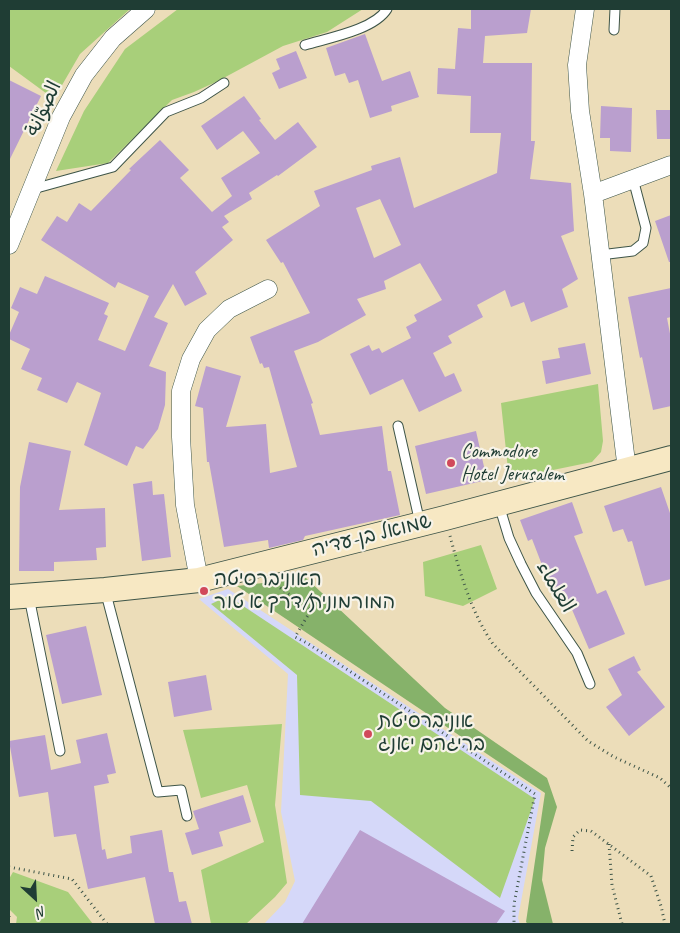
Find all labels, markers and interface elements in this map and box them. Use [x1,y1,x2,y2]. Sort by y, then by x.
street label: الصوّانة [21,78,67,140]
place label: Commodore Hotel Jerusalem [461,440,564,487]
marker: Commodore Hotel Jerusalem [445,457,457,469]
street label: שמואל בן-עדיה [310,510,434,562]
street label: العلماء [530,557,580,617]
place label: האוניברסיטה המורמונית/דרך א טור [214,568,395,615]
marker: האוניברסיטה המורמונית/דרך א טור [198,585,210,597]
place label: אוניברסיטת בריגהם יאנג [378,710,485,757]
marker: אוניברסיטת בריגהם יאנג [362,728,374,740]
north arrow [10,873,60,923]
text: N [34,903,49,922]

